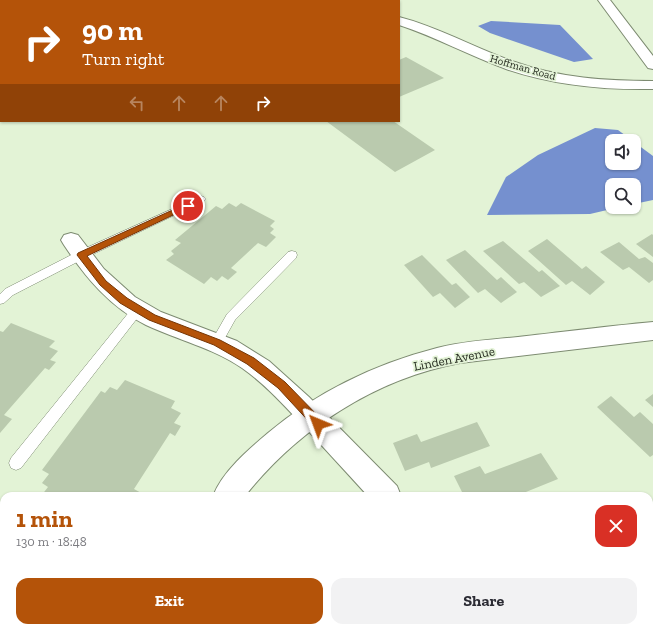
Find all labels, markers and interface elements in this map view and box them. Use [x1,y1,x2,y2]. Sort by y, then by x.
text: 90 m [82,14,143,47]
icon: right [16,16,68,68]
text: Turn right [82,48,164,70]
street label: Hoffman Road [489,52,557,83]
icon: left [126,92,148,114]
icon: ahead [168,92,190,114]
icon: ahead [210,92,232,114]
icon: right [252,92,274,114]
map controls [605,134,641,214]
button: sound [605,134,641,170]
button: search [605,178,641,214]
pin [171,189,205,223]
icon: arrive [177,195,199,217]
street label: Linden Avenue [412,343,496,374]
position arrow [297,403,339,445]
text: 1 min [16,504,73,533]
button: close [595,505,637,547]
text: 130 m · 18:48 [16,534,87,549]
button: Exit [16,578,323,624]
button: Share [331,578,637,624]

